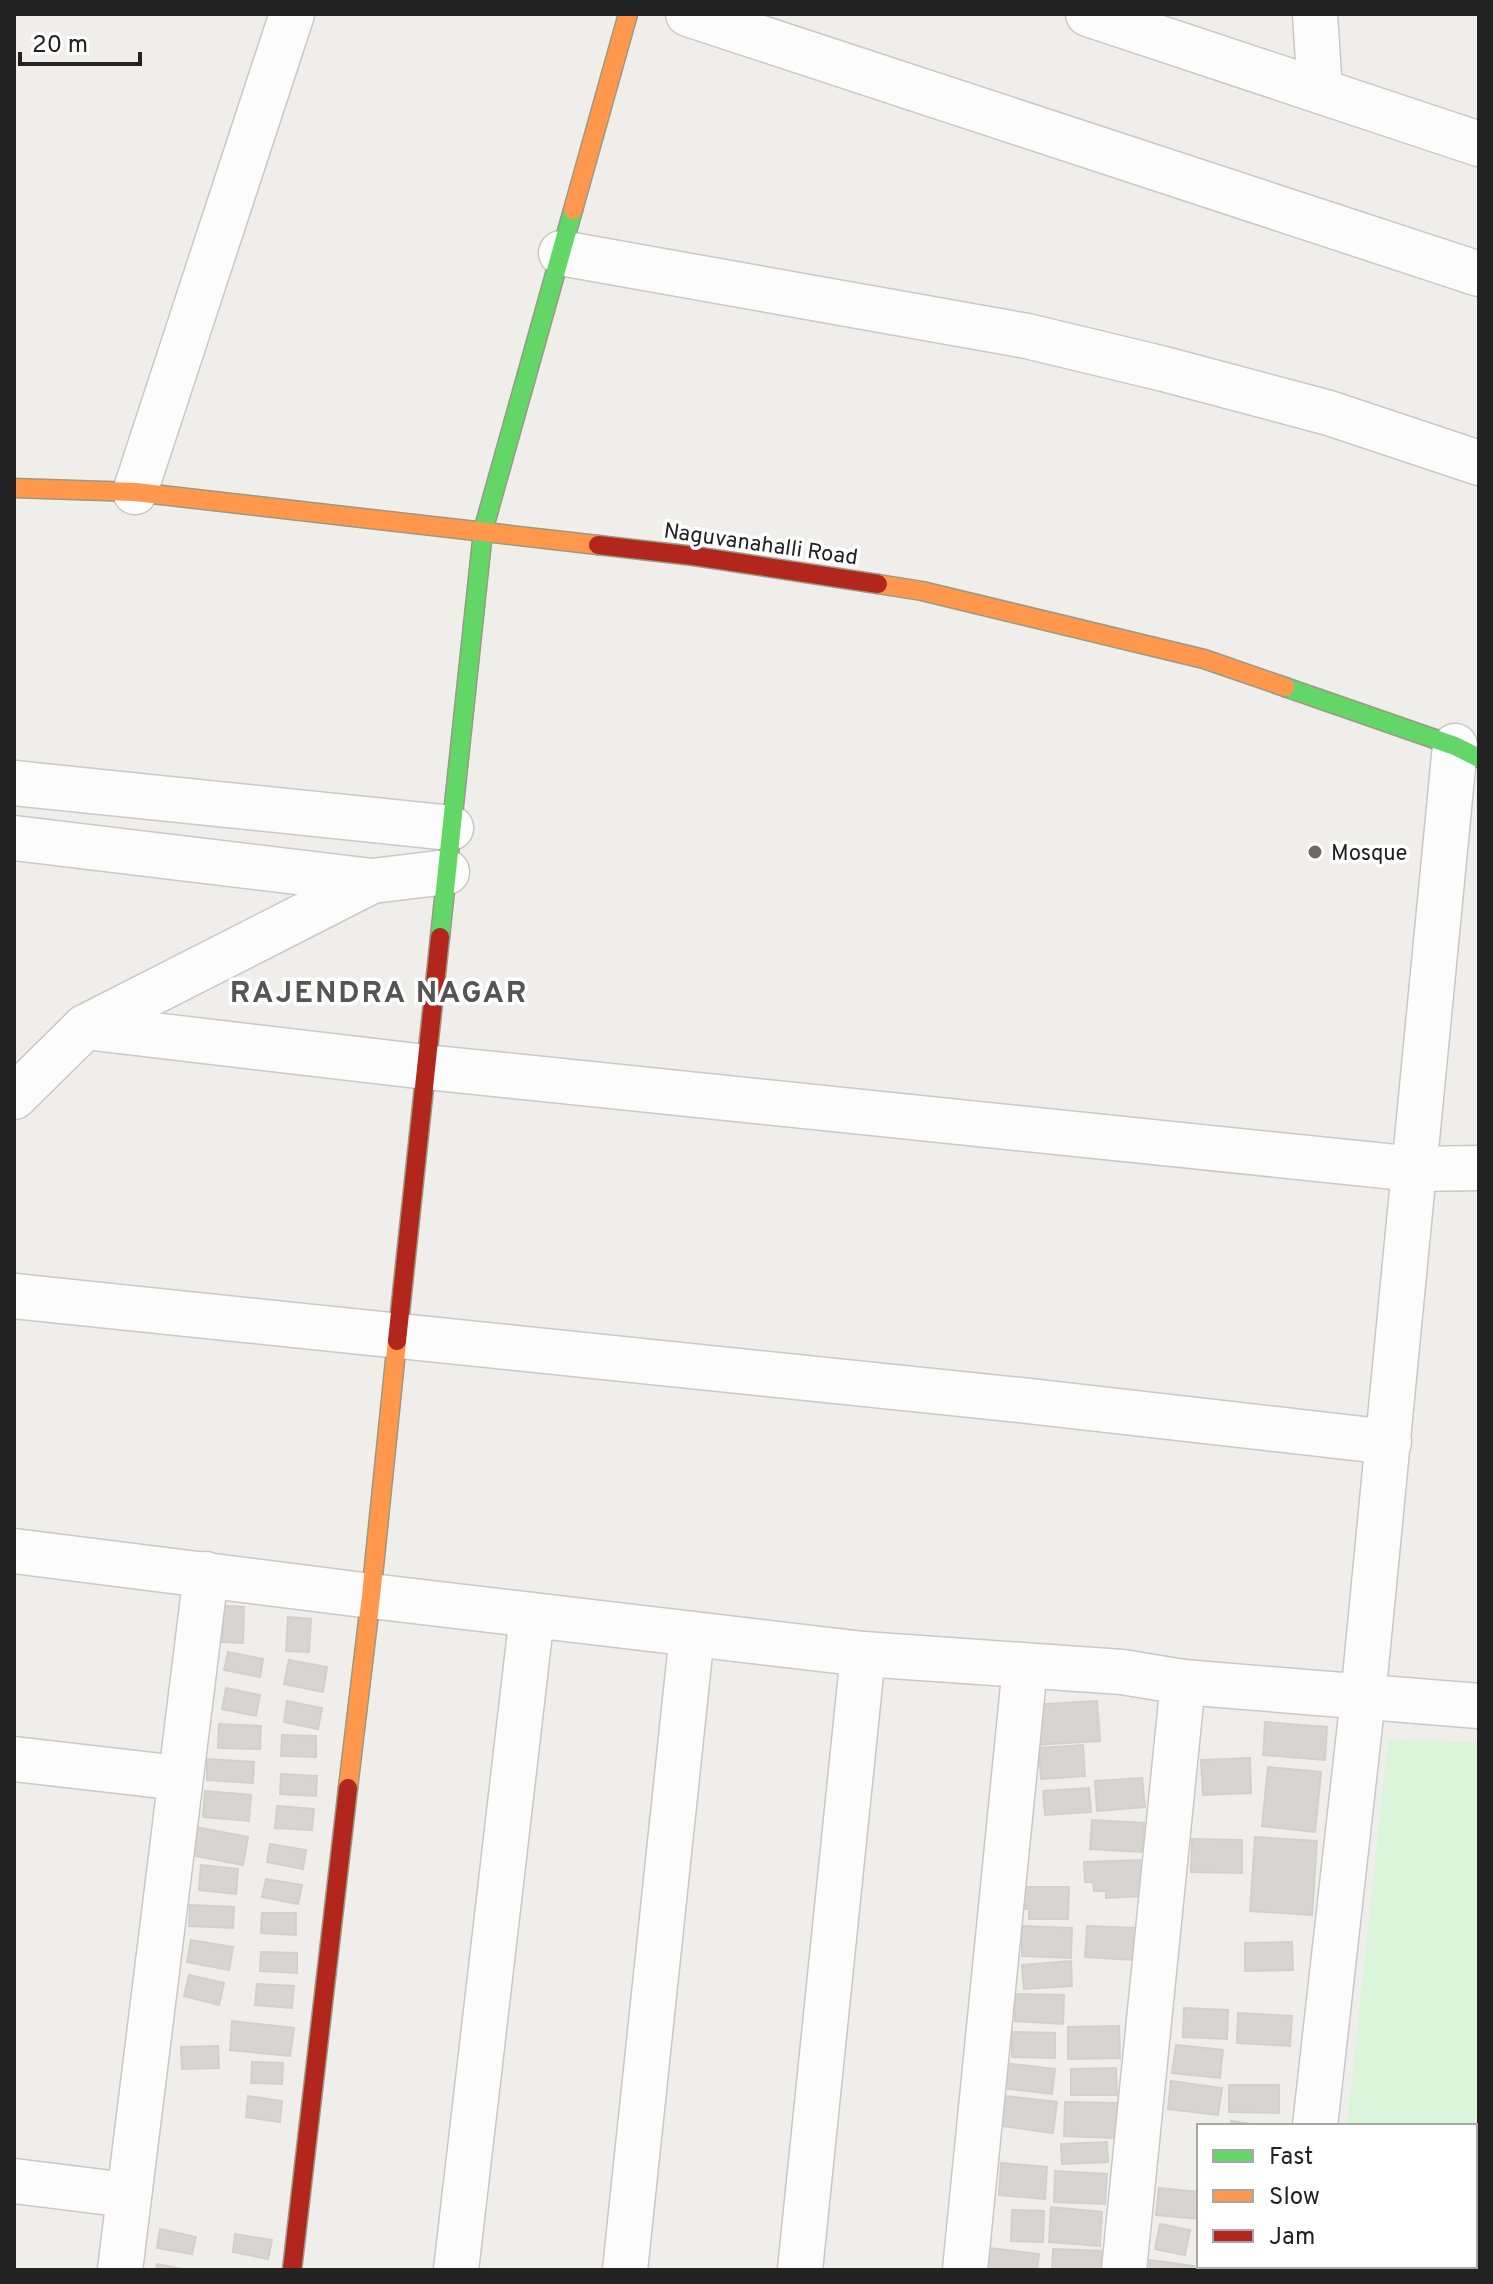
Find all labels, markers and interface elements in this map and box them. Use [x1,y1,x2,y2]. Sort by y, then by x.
scale bar [20,16,140,66]
text: 20 m [32,31,88,61]
street label: Naguvanahalli Road [662,518,859,572]
place label: Mosque [1331,841,1407,868]
marker: Mosque [1306,843,1324,861]
district label: RAJENDRA NAGAR [230,976,528,1013]
legend [1197,2124,1477,2268]
text: Fast [1269,2143,1313,2173]
text: Slow [1269,2183,1320,2213]
text: Jam [1269,2223,1315,2253]

